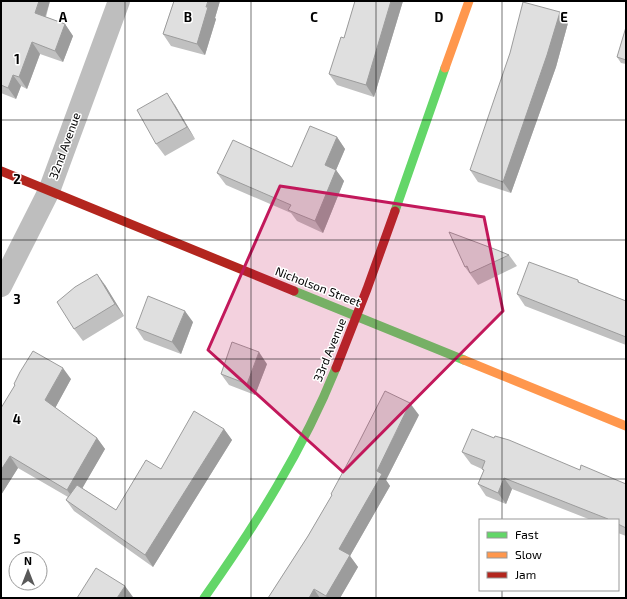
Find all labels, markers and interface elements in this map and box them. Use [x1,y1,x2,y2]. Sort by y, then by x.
text: A [59,9,68,25]
text: B [184,9,192,25]
text: C [310,9,318,25]
text: D [435,9,444,25]
text: E [560,9,568,25]
text: 1 [14,51,20,67]
street label: 32nd Avenue [46,110,83,181]
text: 2 [13,171,21,187]
street label: Nicholson Street [274,263,364,309]
text: 3 [13,291,21,307]
street label: 33rd Avenue [310,316,348,384]
text: 4 [13,411,21,427]
legend [479,519,619,591]
text: Fast [515,527,539,541]
text: 5 [13,531,21,547]
text: Slow [515,547,542,561]
north arrow [8,551,48,591]
text: N [24,554,32,567]
text: Jam [515,567,536,581]

